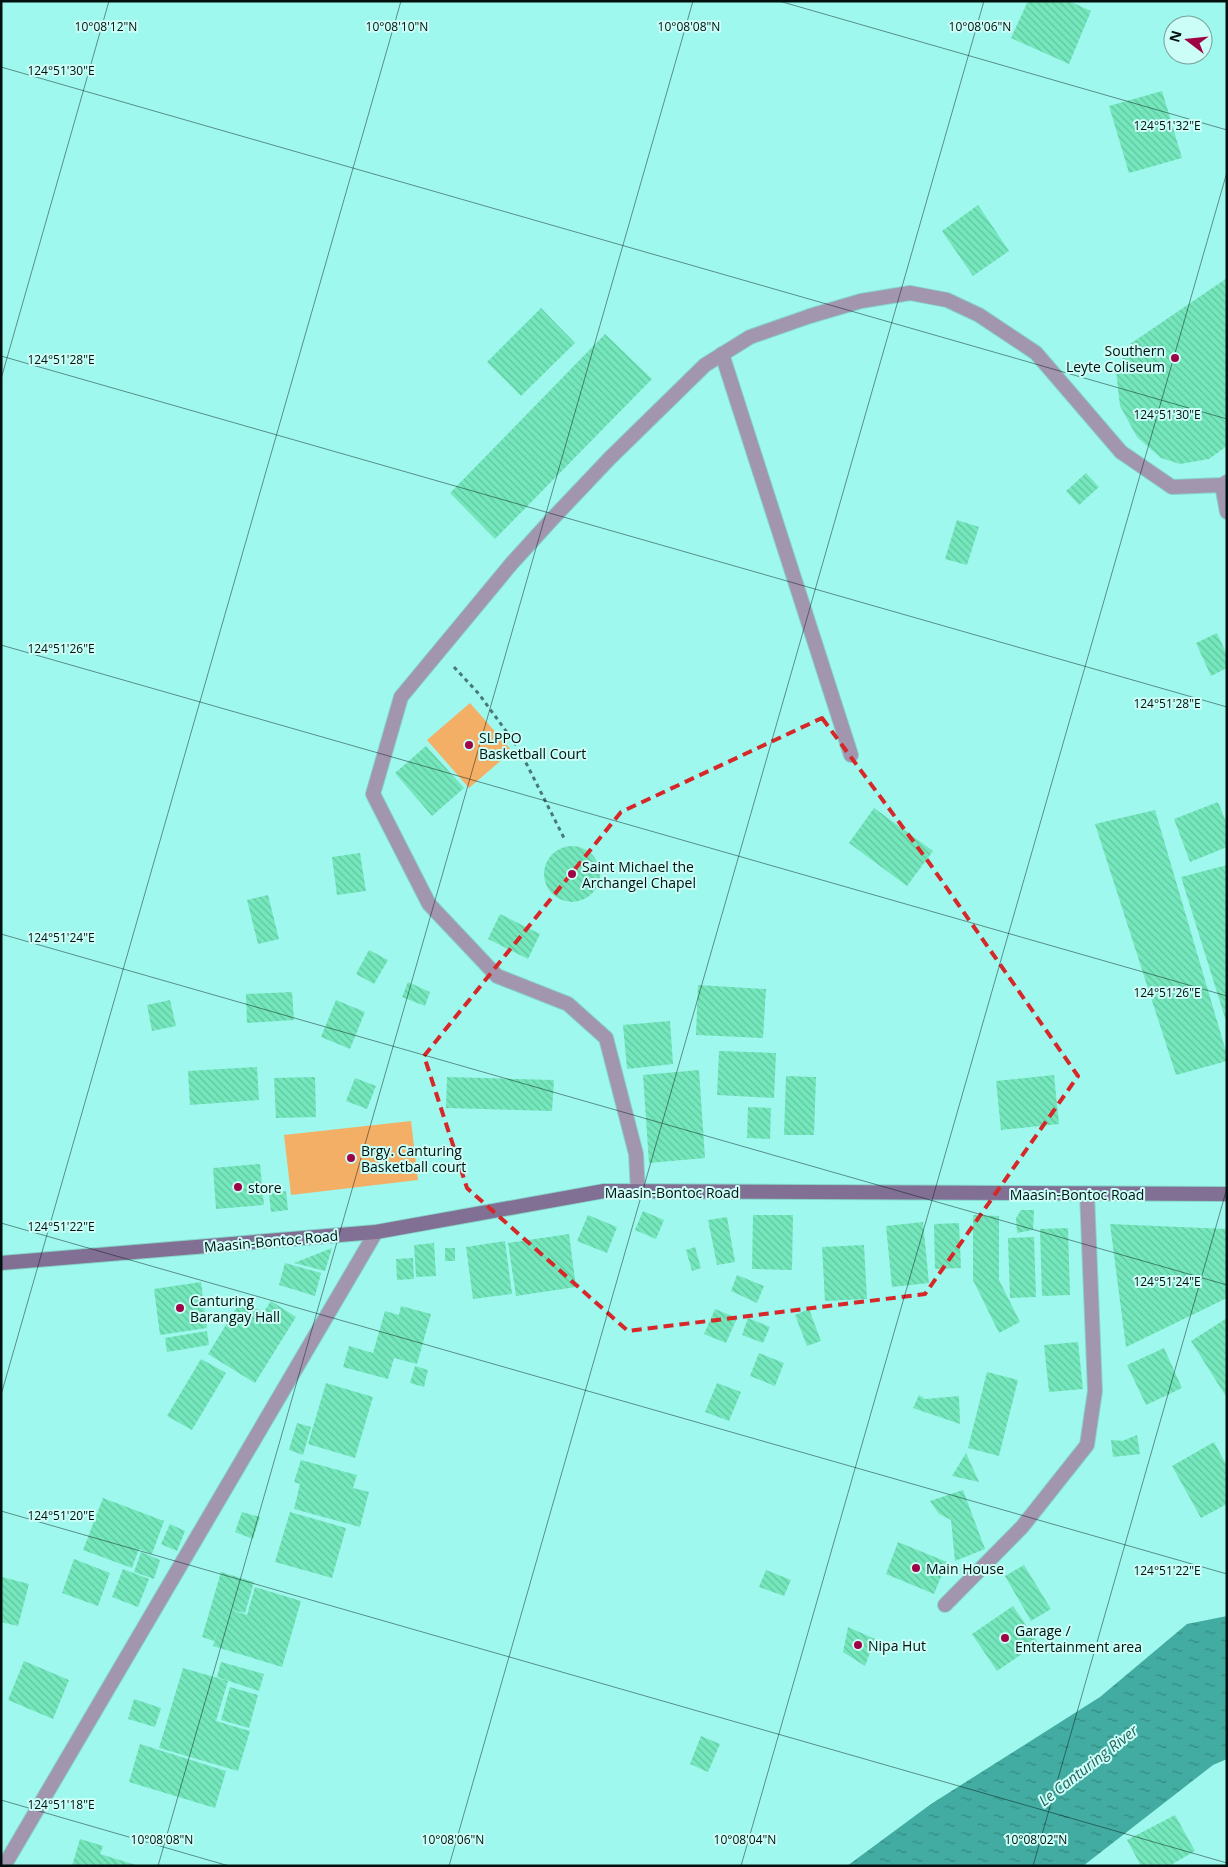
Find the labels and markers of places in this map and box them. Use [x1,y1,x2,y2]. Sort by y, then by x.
place label: Southern Leyte Coliseum [1066,341,1165,376]
marker: Southern Leyte Coliseum [1169,352,1181,364]
place label: SLPPO Basketball Court [479,728,586,763]
marker: SLPPO Basketball Court [463,739,475,751]
place label: Saint Michael the Archangel Chapel [582,857,696,892]
marker: Saint Michael the Archangel Chapel [566,868,578,880]
place label: Brgy. Canturing Basketball court [361,1141,466,1176]
marker: Brgy. Canturing Basketball court [345,1152,357,1164]
place label: store [248,1178,282,1197]
marker: store [232,1181,244,1193]
place label: Canturing Barangay Hall [190,1291,280,1326]
marker: Canturing Barangay Hall [174,1302,186,1314]
place label: Main House [926,1559,1004,1578]
marker: Main House [910,1562,922,1574]
place label: Garage / Entertainment area [1015,1621,1142,1656]
marker: Garage / Entertainment area [999,1632,1011,1644]
place label: Nipa Hut [868,1636,926,1655]
marker: Nipa Hut [852,1639,864,1651]

